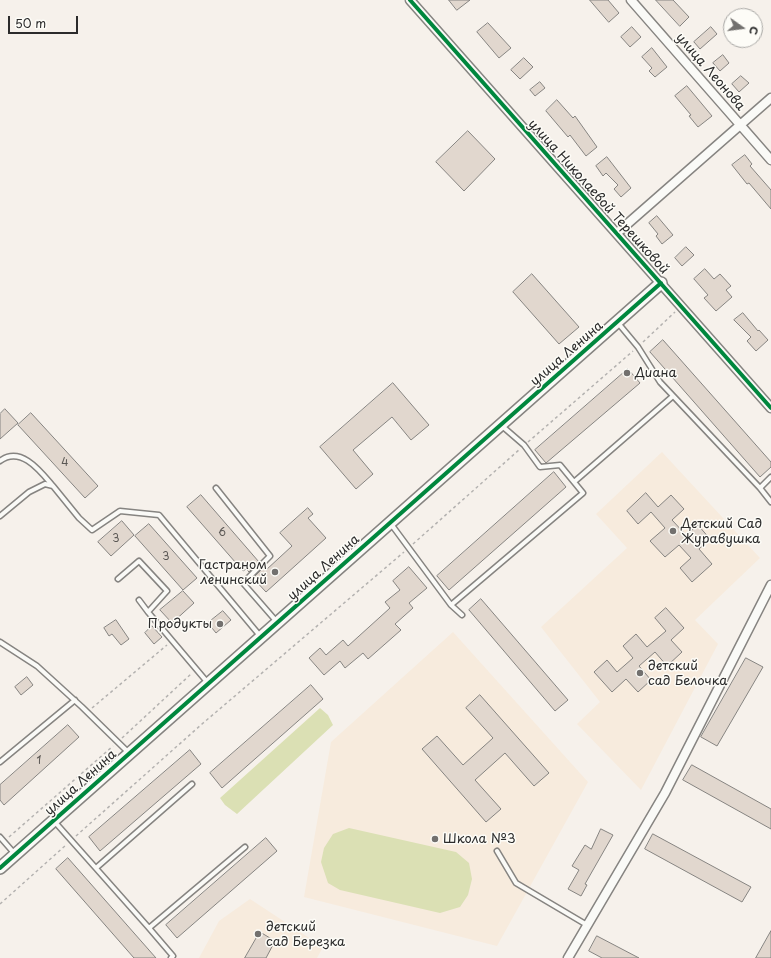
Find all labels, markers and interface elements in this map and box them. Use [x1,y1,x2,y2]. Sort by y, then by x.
scale bar [10,8,80,34]
north arrow [723,8,763,48]
text: 50 m [15,14,46,32]
text: С [745,25,763,37]
street label: улица Леонова [672,30,748,114]
street label: улица Николаевой Терешковой [524,117,672,277]
street label: улица Ленина [528,318,606,390]
place label: Диана [635,365,677,381]
marker: Диана [622,368,632,378]
house number: 4 [61,456,69,470]
place label: Детский Сад Журавушка [681,516,762,547]
house number: 6 [218,526,226,540]
marker: Детский Сад Журавушка [668,526,678,536]
house number: 3 [112,532,120,546]
street label: улица Ленина [285,532,363,604]
house number: 3 [162,550,170,564]
place label: Гастраном ленинский [199,557,267,588]
marker: Гастраном ленинский [270,567,280,577]
place label: Продукты [148,616,212,632]
marker: Продукты [215,619,225,629]
place label: детский сад Белочка [648,658,728,689]
marker: детский сад Белочка [635,668,645,678]
street label: улица Ленина [42,747,120,819]
house number: 1 [37,754,41,768]
place label: Школа №3 [443,831,515,847]
marker: Школа №3 [430,834,440,844]
place label: детский сад Березка [266,919,345,950]
marker: детский сад Березка [253,929,263,939]

